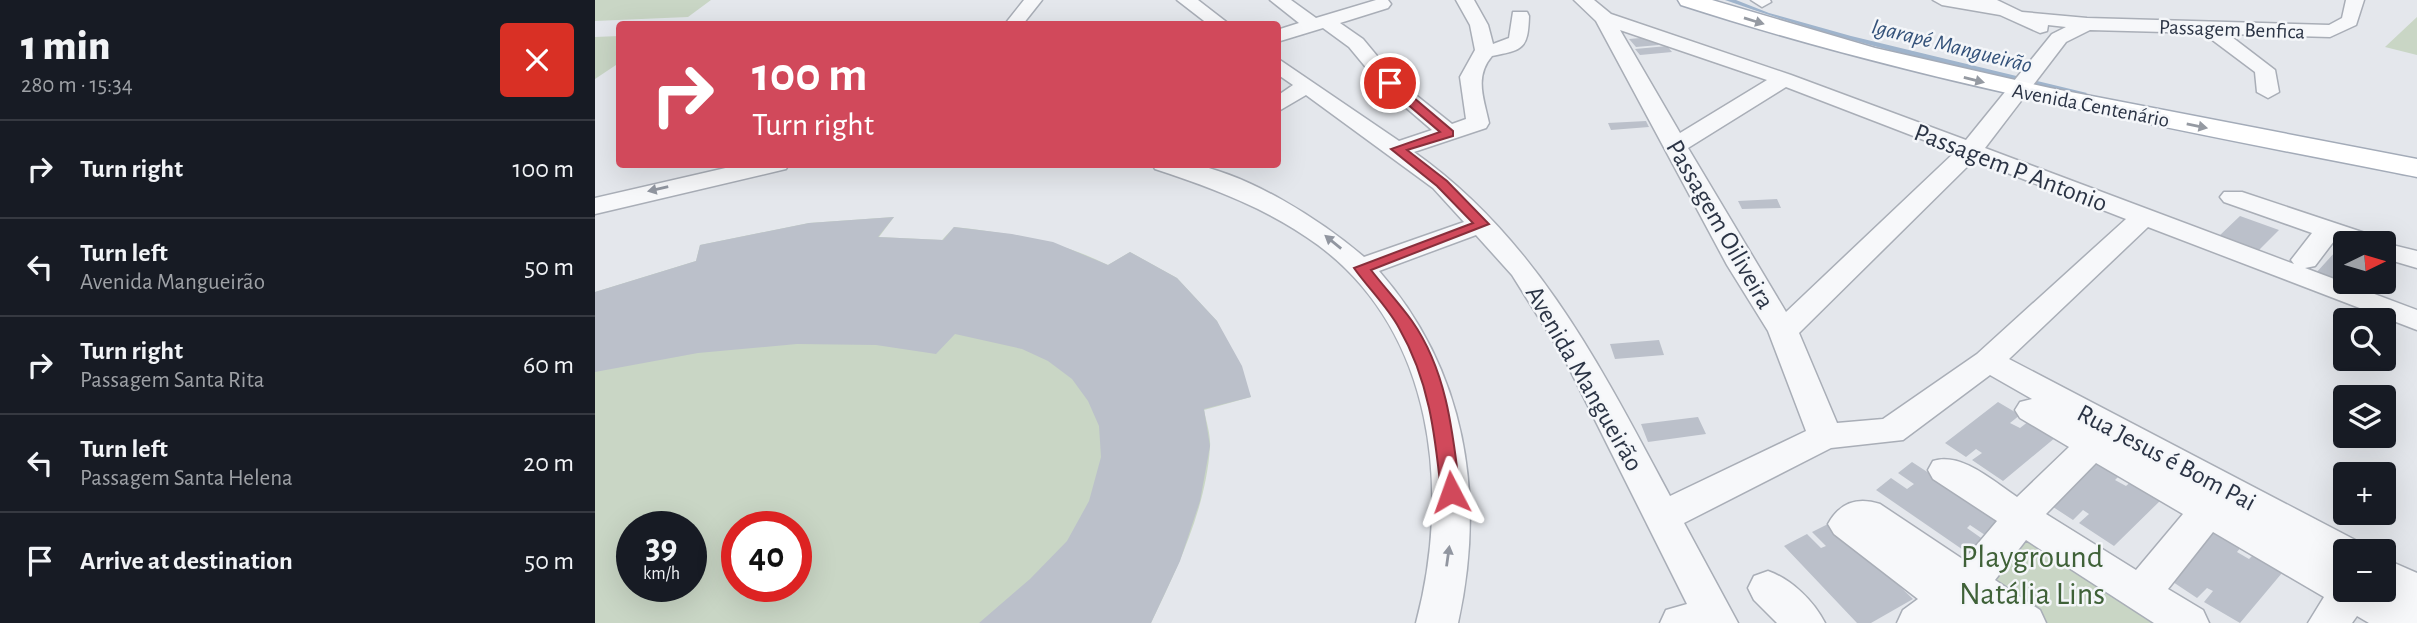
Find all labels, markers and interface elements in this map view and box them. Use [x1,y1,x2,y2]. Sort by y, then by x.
water label: Igarapé Mangueirão [1869,15,2034,78]
street label: Passagem Benfica [2159,16,2306,43]
one-way arrow [1744,17,1765,27]
button: close [500,23,574,97]
text: 1 min [21,25,110,67]
icon: right [637,49,728,140]
text: 100 m [752,51,868,100]
pin [1360,53,1420,113]
icon: arrive [1371,64,1409,102]
text: 280 m · 15:34 [21,74,133,97]
one-way arrow [1963,75,1985,86]
street label: Avenida Centenário [2011,80,2171,131]
text: Turn right [752,109,874,141]
street label: Passagem P Antonio [1910,119,2111,217]
one-way arrow [2186,120,2208,131]
street label: Passagem Oiliveira [1661,136,1779,313]
icon: right [21,150,59,188]
text: Turn right [80,156,183,182]
text: 100 m [513,156,574,182]
one-way arrow [647,184,669,195]
north arrow [2333,231,2396,294]
map controls [2333,231,2396,602]
one-way arrow [1324,235,1342,250]
text: Turn left [80,240,168,266]
icon: left [21,248,59,286]
text: 50 m [524,254,574,280]
text: Avenida Mangueirão [80,271,265,294]
street label: Avenida Mangueirão [1521,281,1648,476]
button: search [2333,308,2396,371]
text: Turn right [80,338,183,364]
icon: right [21,346,59,384]
text: 60 m [523,352,574,378]
text: Passagem Santa Rita [80,369,264,392]
button: layers [2333,385,2396,448]
street label: Rua Jesus é Bom Pai [2073,400,2260,516]
text: Turn left [80,436,168,462]
icon: left [21,444,59,482]
text: 20 m [523,450,574,476]
position arrow [1414,455,1488,529]
button: + [2333,462,2396,525]
text: Passagem Santa Helena [80,467,293,490]
speed limit sign: 40 [721,511,812,602]
text: 39 [645,530,677,565]
button: − [2333,539,2396,602]
park label: Playground Natália Lins [1959,541,2105,610]
icon: arrive [21,542,59,580]
one-way arrow [1443,545,1454,567]
text: Arrive at destination [80,548,293,574]
text: 50 m [524,548,574,574]
text: km/h [643,565,680,583]

